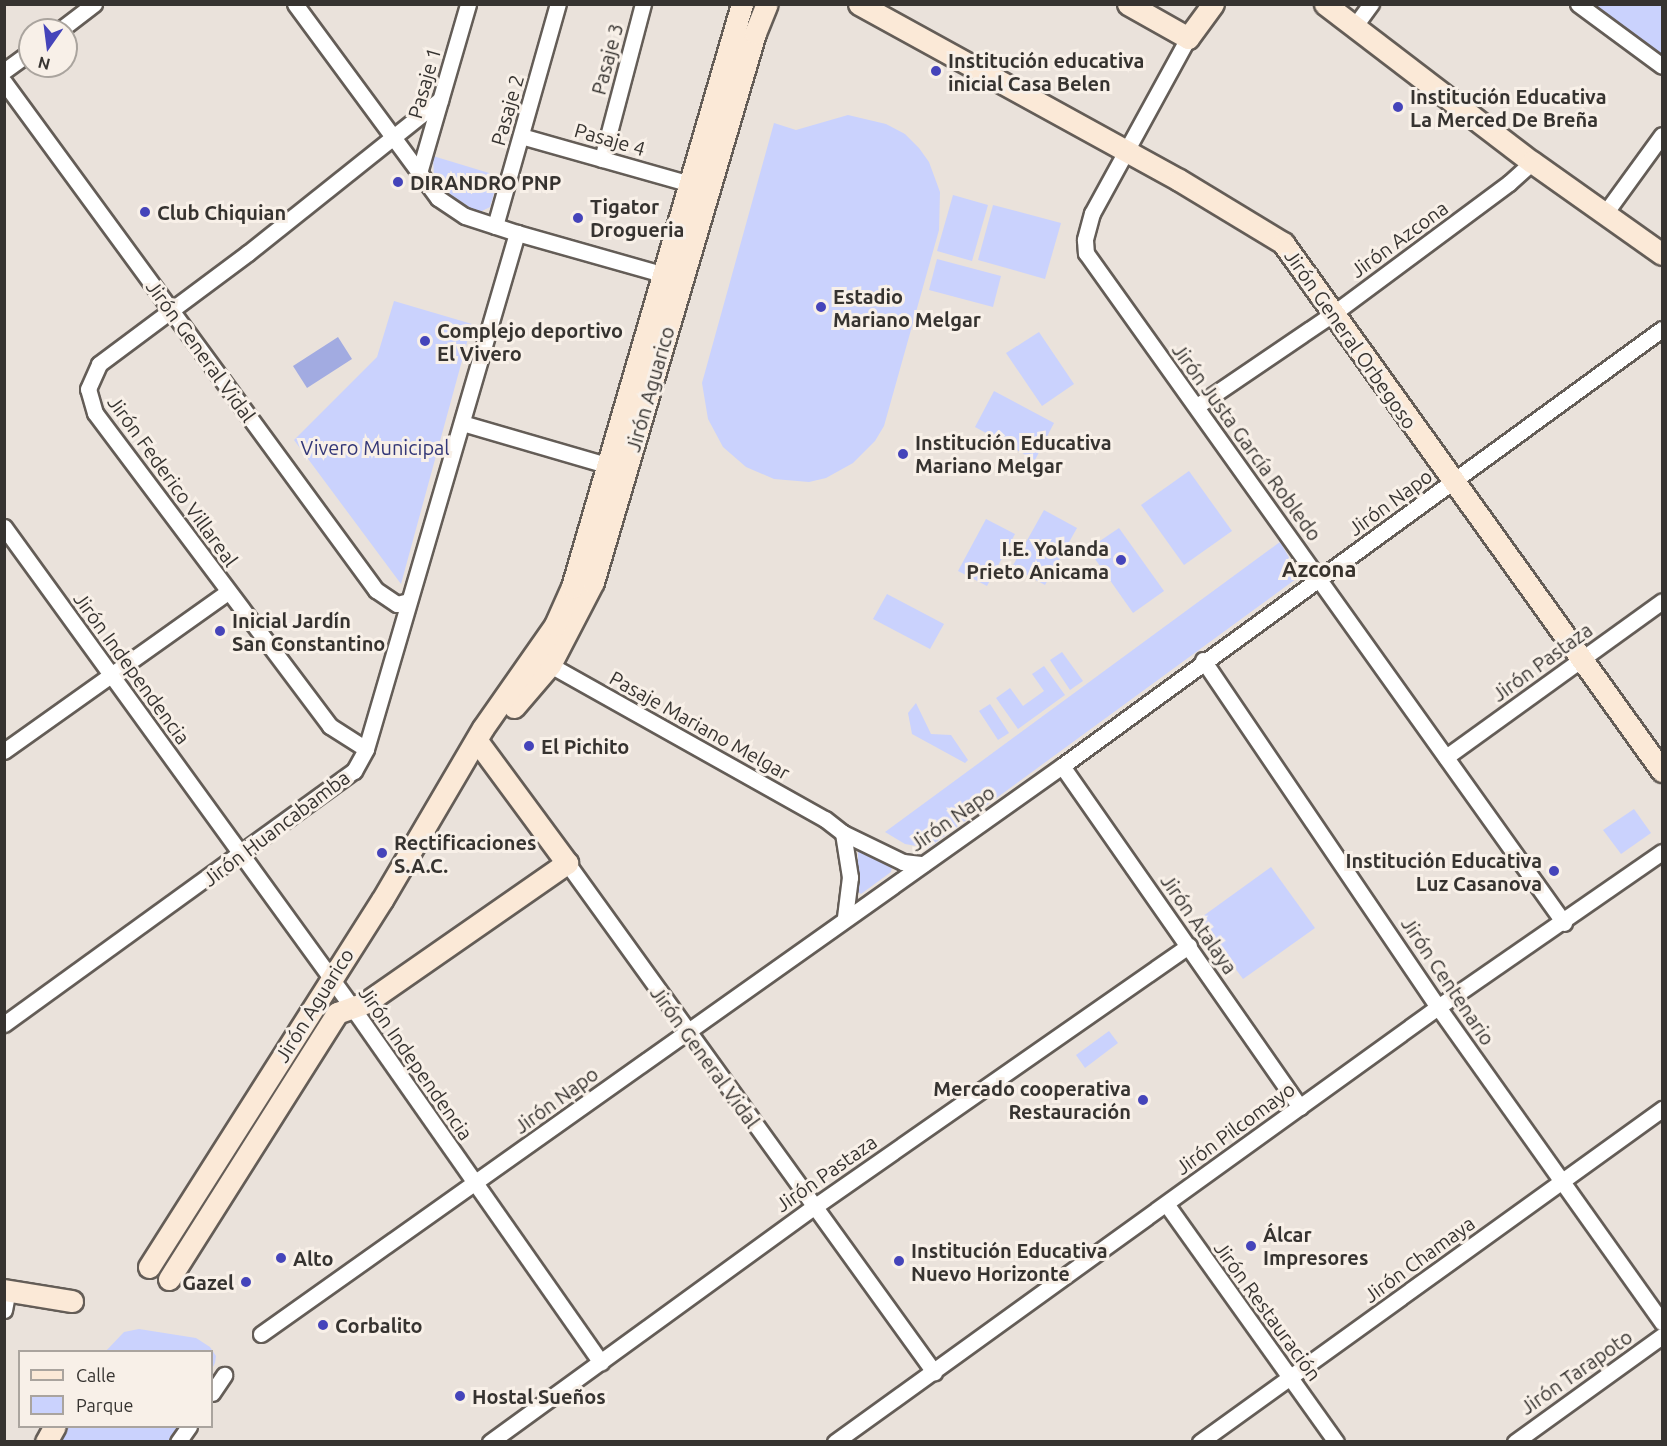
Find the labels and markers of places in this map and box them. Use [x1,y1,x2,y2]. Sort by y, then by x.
place label: Institución educativa inicial Casa Belen [948,48,1144,95]
marker: Institución educativa inicial Casa Belen [929,64,943,78]
place label: Institución Educativa La Merced De Breña [1410,84,1606,131]
marker: Institución Educativa La Merced De Breña [1391,100,1405,114]
place label: DIRANDRO PNP [410,170,561,194]
marker: DIRANDRO PNP [391,175,405,189]
place label: Tigator Drogueria [590,195,684,242]
place label: Club Chiquian [157,200,286,224]
marker: Club Chiquian [138,205,152,219]
marker: Tigator Drogueria [571,211,585,225]
place label: Estadio Mariano Melgar [833,284,981,331]
marker: Estadio Mariano Melgar [814,300,828,314]
place label: Complejo deportivo El Vivero [437,318,623,365]
marker: Complejo deportivo El Vivero [418,334,432,348]
place label: Institución Educativa Mariano Melgar [915,430,1111,477]
marker: Institución Educativa Mariano Melgar [896,447,910,461]
place label: I.E. Yolanda Prieto Anicama [966,536,1109,583]
marker: I.E. Yolanda Prieto Anicama [1114,553,1128,567]
place label: Inicial Jardín San Constantino [232,608,385,655]
marker: Inicial Jardín San Constantino [213,624,227,638]
place label: El Pichito [541,734,629,758]
marker: El Pichito [522,739,536,753]
place label: Rectificaciones S.A.C. [394,830,536,877]
marker: Rectificaciones S.A.C. [375,846,389,860]
place label: Institución Educativa Luz Casanova [1346,848,1542,895]
marker: Institución Educativa Luz Casanova [1547,864,1561,878]
place label: Mercado cooperativa Restauración [933,1076,1131,1123]
marker: Mercado cooperativa Restauración [1136,1093,1150,1107]
place label: Álcar Impresores [1263,1222,1368,1269]
place label: Institución Educativa Nuevo Horizonte [911,1238,1107,1285]
marker: Álcar Impresores [1244,1239,1258,1253]
place label: Alto [293,1246,333,1270]
marker: Alto [274,1251,288,1265]
marker: Institución Educativa Nuevo Horizonte [892,1254,906,1268]
place label: Gazel [182,1270,234,1294]
marker: Gazel [239,1275,253,1289]
place label: Corbalito [335,1313,423,1337]
marker: Corbalito [316,1318,330,1332]
place label: Hostal Sueños [472,1384,606,1408]
marker: Hostal Sueños [453,1389,467,1403]

